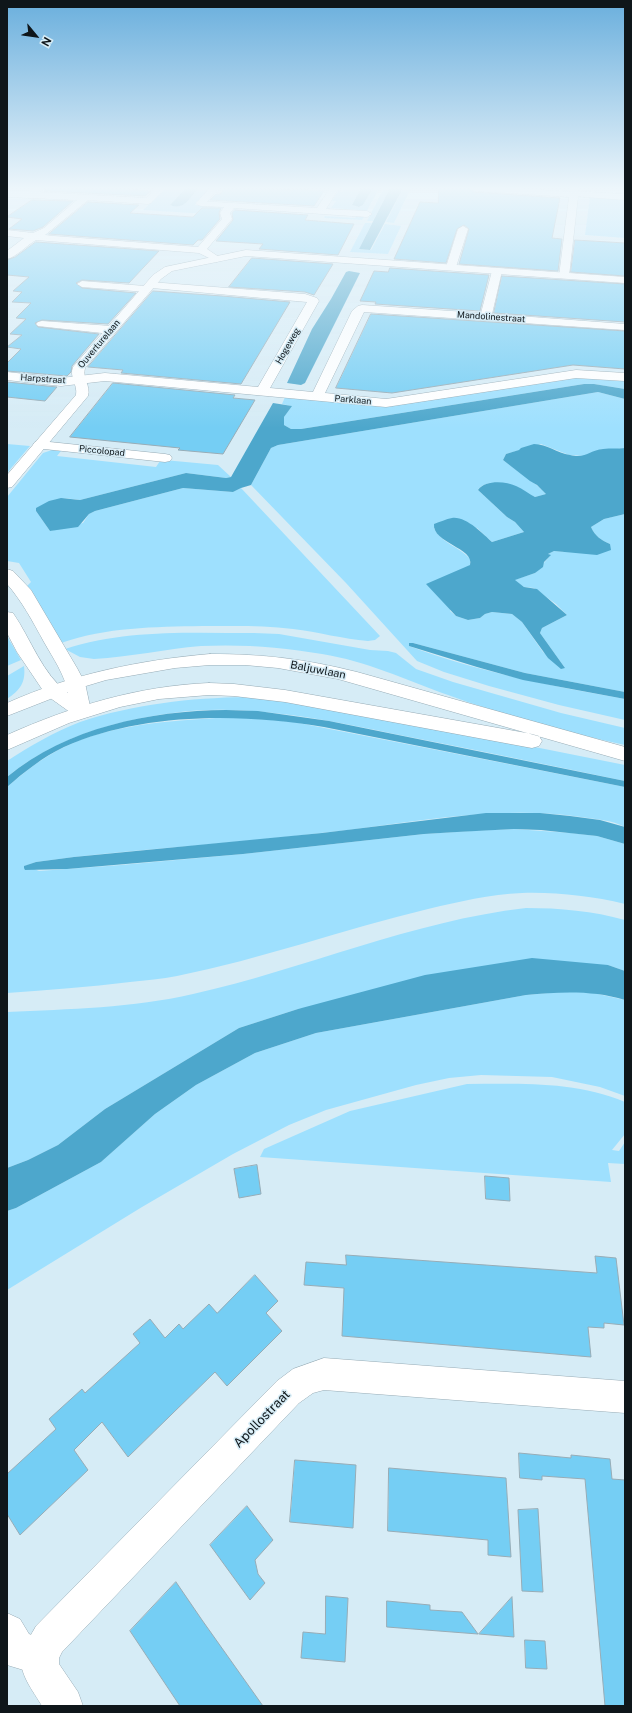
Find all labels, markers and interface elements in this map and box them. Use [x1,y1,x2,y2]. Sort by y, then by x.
north arrow [16,16,56,56]
text: N [39,35,54,48]
street label: Mandolinestraat [457,309,525,325]
street label: Ouverturelaan [76,318,122,370]
street label: Hogeweg [273,326,303,366]
street label: Harpstraat [20,372,66,386]
street label: Parklaan [334,393,372,407]
street label: Piccolopad [79,443,125,459]
street label: Baljuwlaan [289,658,347,682]
street label: Apollostraat [231,1387,293,1451]

